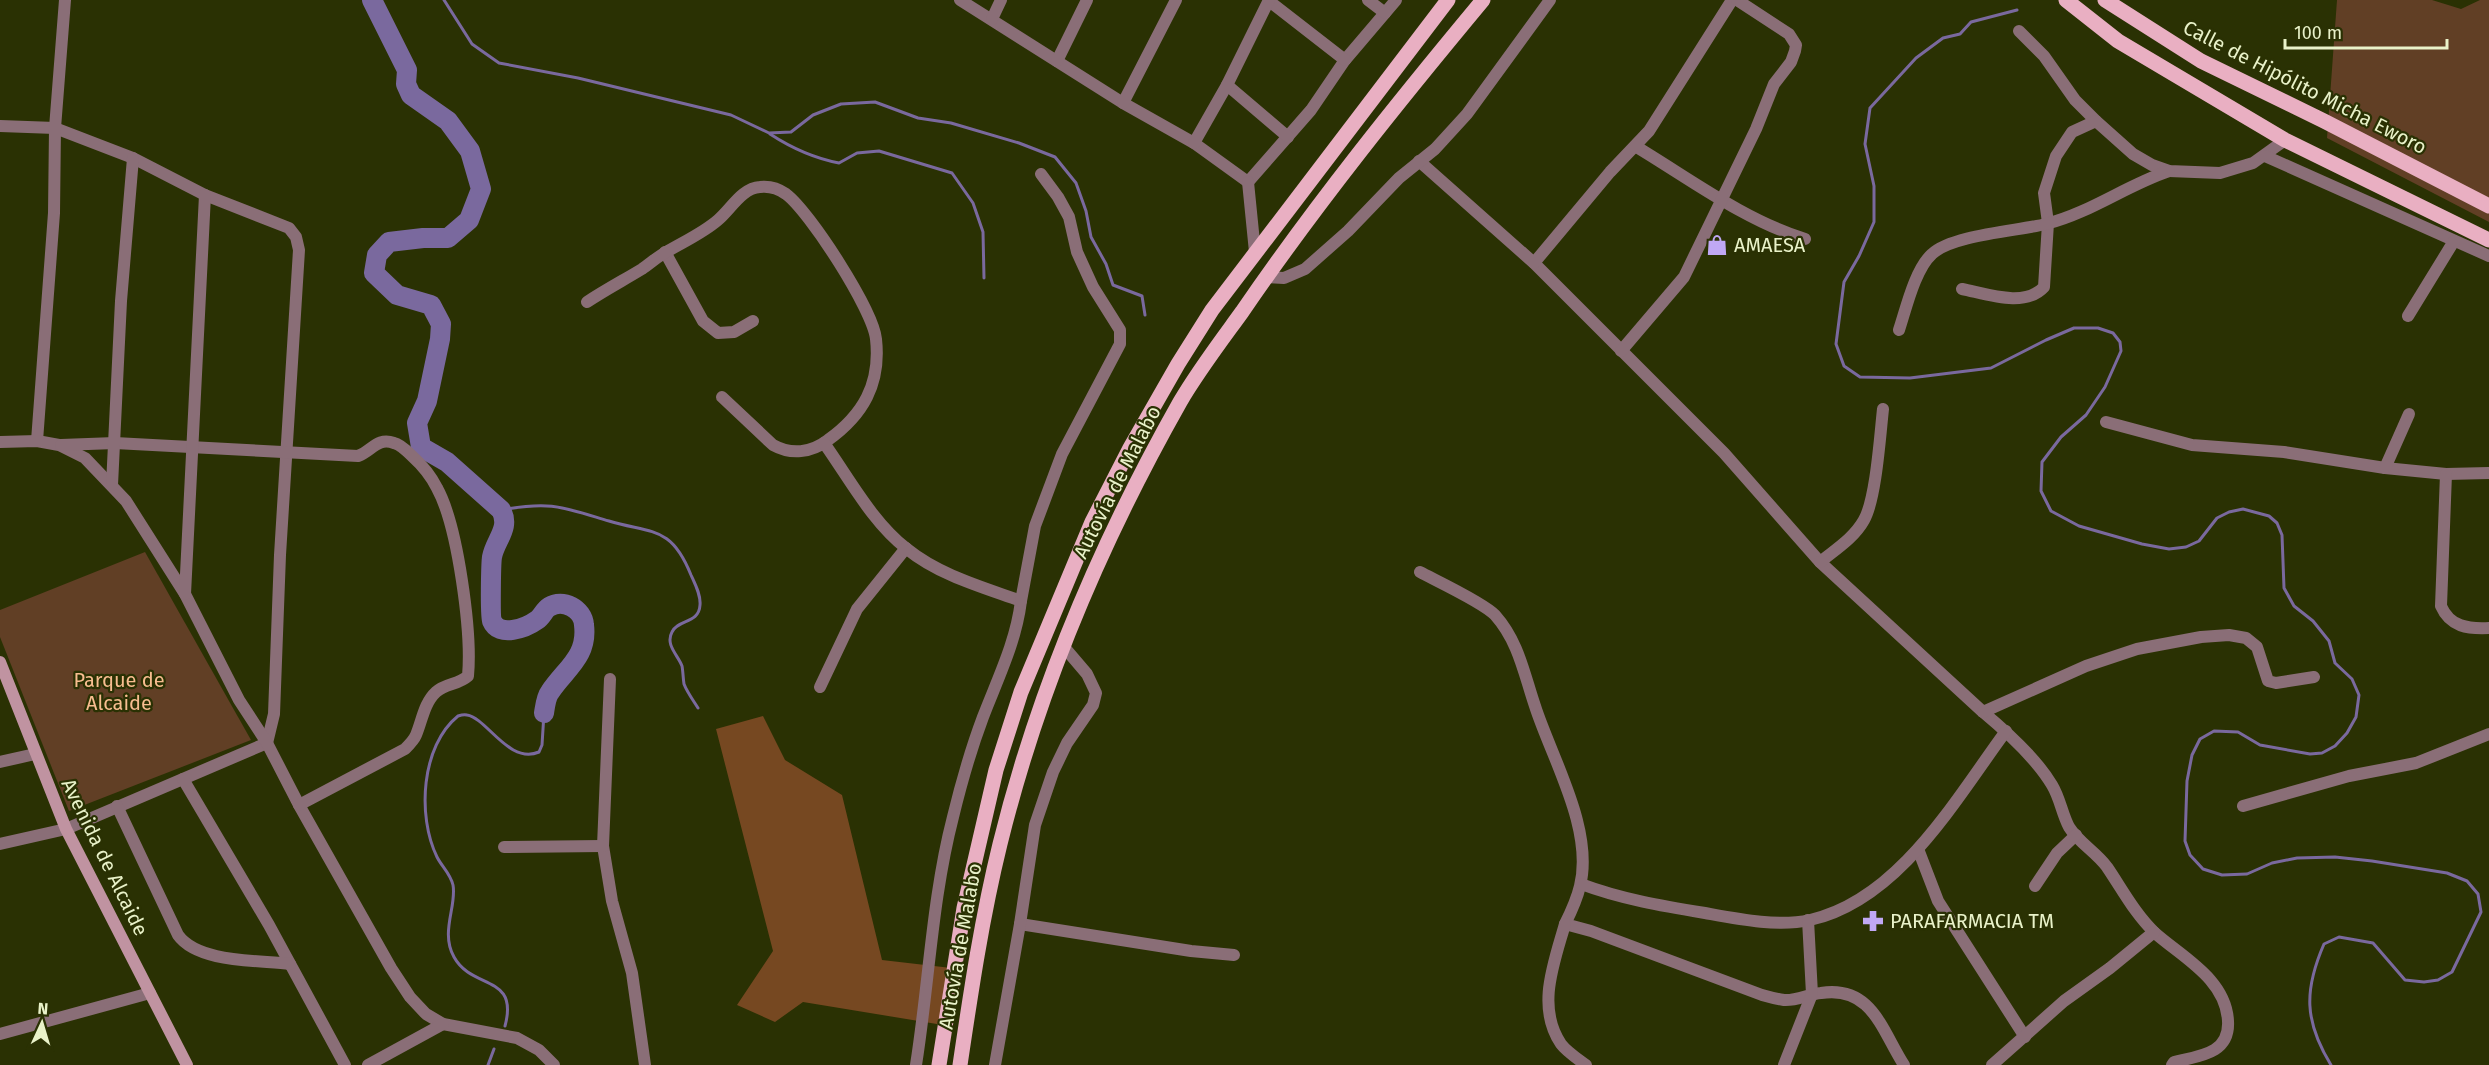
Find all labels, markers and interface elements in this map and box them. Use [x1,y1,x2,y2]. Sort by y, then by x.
scale bar [2285,12,2447,50]
street label: Calle de Hipólito Micha Eworo [2179,15,2431,159]
text: 100 m [2294,22,2342,44]
shop icon: AMAESA [1705,233,1729,257]
place label: AMAESA [1734,233,1806,257]
street label: Autovía de Malabo [1068,402,1166,562]
park label: Parque de Alcaide [73,668,165,715]
street label: Avenida de Alcaide [57,775,153,939]
street label: Autovía de Malabo [934,861,986,1031]
pharmacy icon: PARAFARMACIA TM [1861,909,1885,933]
place label: PARAFARMACIA TM [1890,909,2054,933]
north arrow [12,993,72,1053]
text: N [37,999,49,1018]

